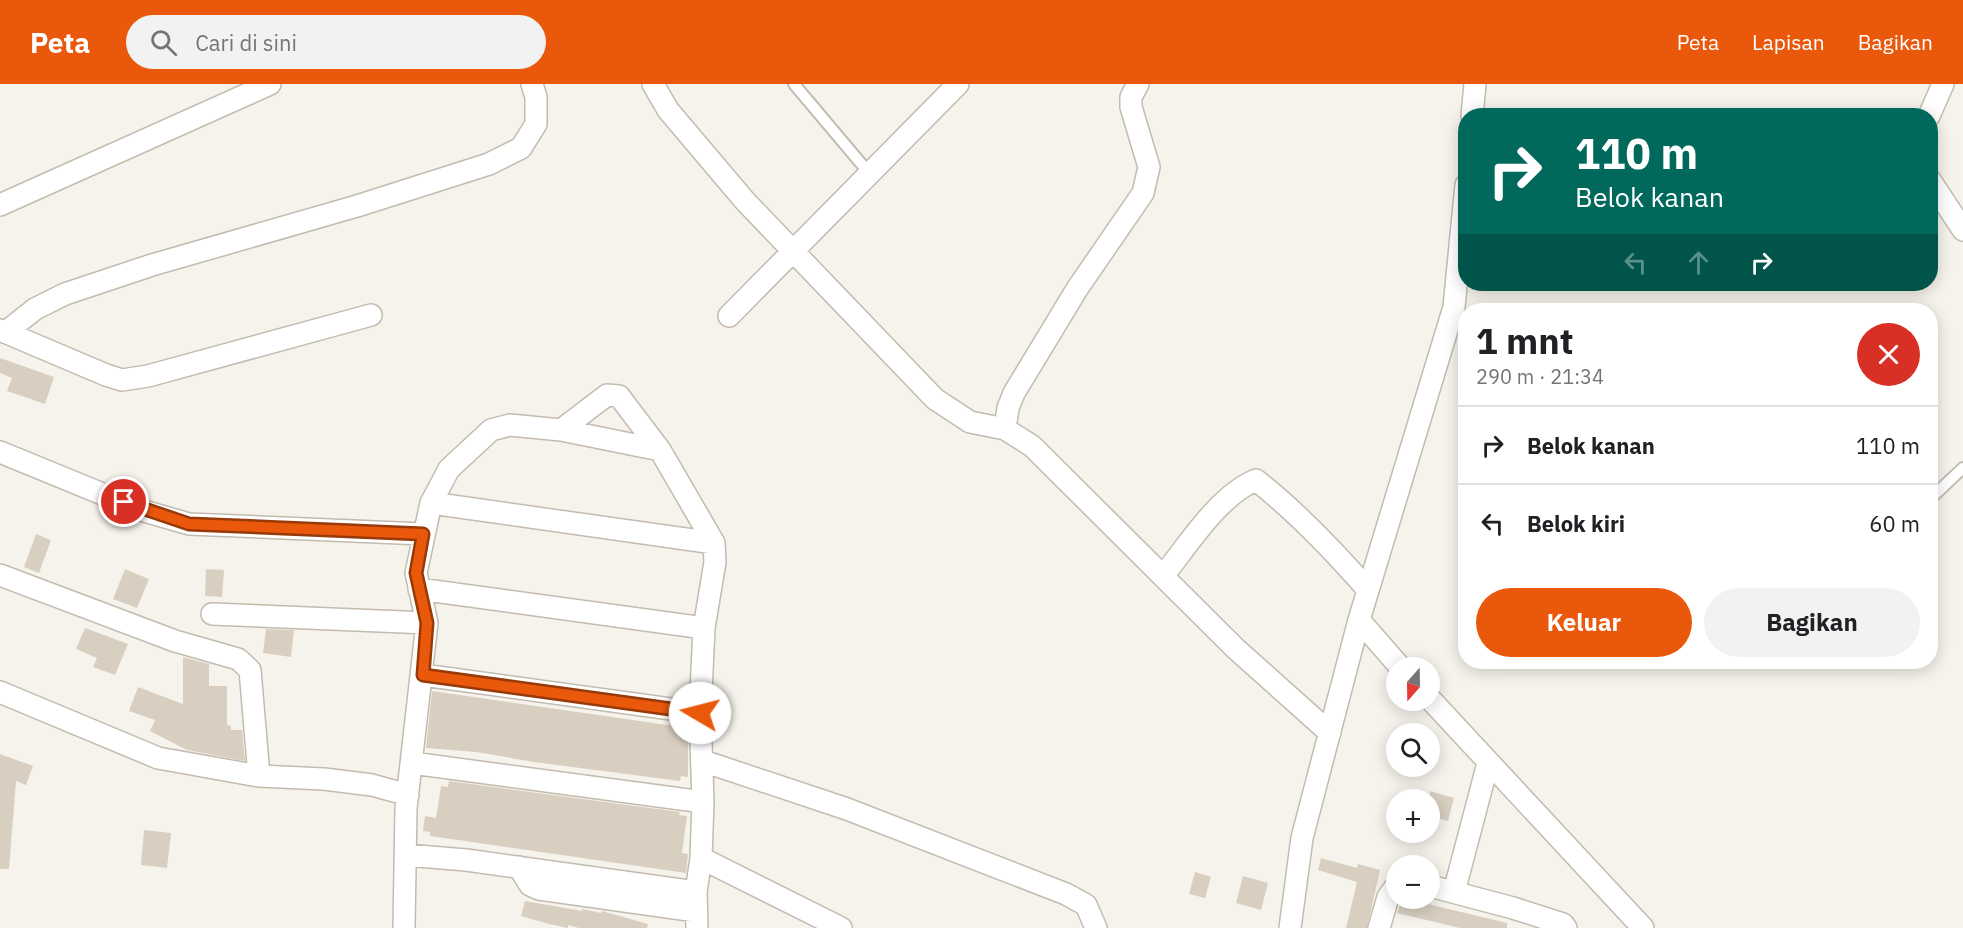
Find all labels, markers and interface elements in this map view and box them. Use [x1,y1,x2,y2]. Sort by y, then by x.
search box [126,15,546,69]
text: Peta [30,24,90,61]
icon: search [147,26,180,59]
text: Cari di sini [195,28,297,57]
text: Peta [1677,28,1719,56]
text: Lapisan [1752,28,1825,56]
text: Bagikan [1858,28,1933,56]
text: 110 m [1575,126,1698,181]
icon: right [1476,132,1554,210]
text: Belok kanan [1575,179,1724,214]
icon: left [1619,246,1652,279]
icon: ahead [1682,246,1715,279]
icon: right [1745,246,1778,279]
text: 1 mnt [1476,317,1574,364]
button: close [1857,323,1920,386]
text: 290 m · 21:34 [1476,363,1604,390]
icon: right [1476,429,1509,462]
text: Belok kanan [1527,431,1655,460]
text: 110 m [1856,431,1920,460]
pin [98,476,149,527]
icon: arrive [107,485,140,518]
icon: left [1476,507,1509,540]
text: Belok kiri [1527,509,1625,538]
text: 60 m [1869,509,1920,538]
button: Keluar [1476,588,1692,657]
button: Bagikan [1704,588,1920,657]
north arrow [1386,657,1440,711]
map controls [1386,657,1440,909]
position arrow [668,681,732,745]
button: search [1386,723,1440,777]
button: + [1386,789,1440,843]
button: − [1386,855,1440,909]

